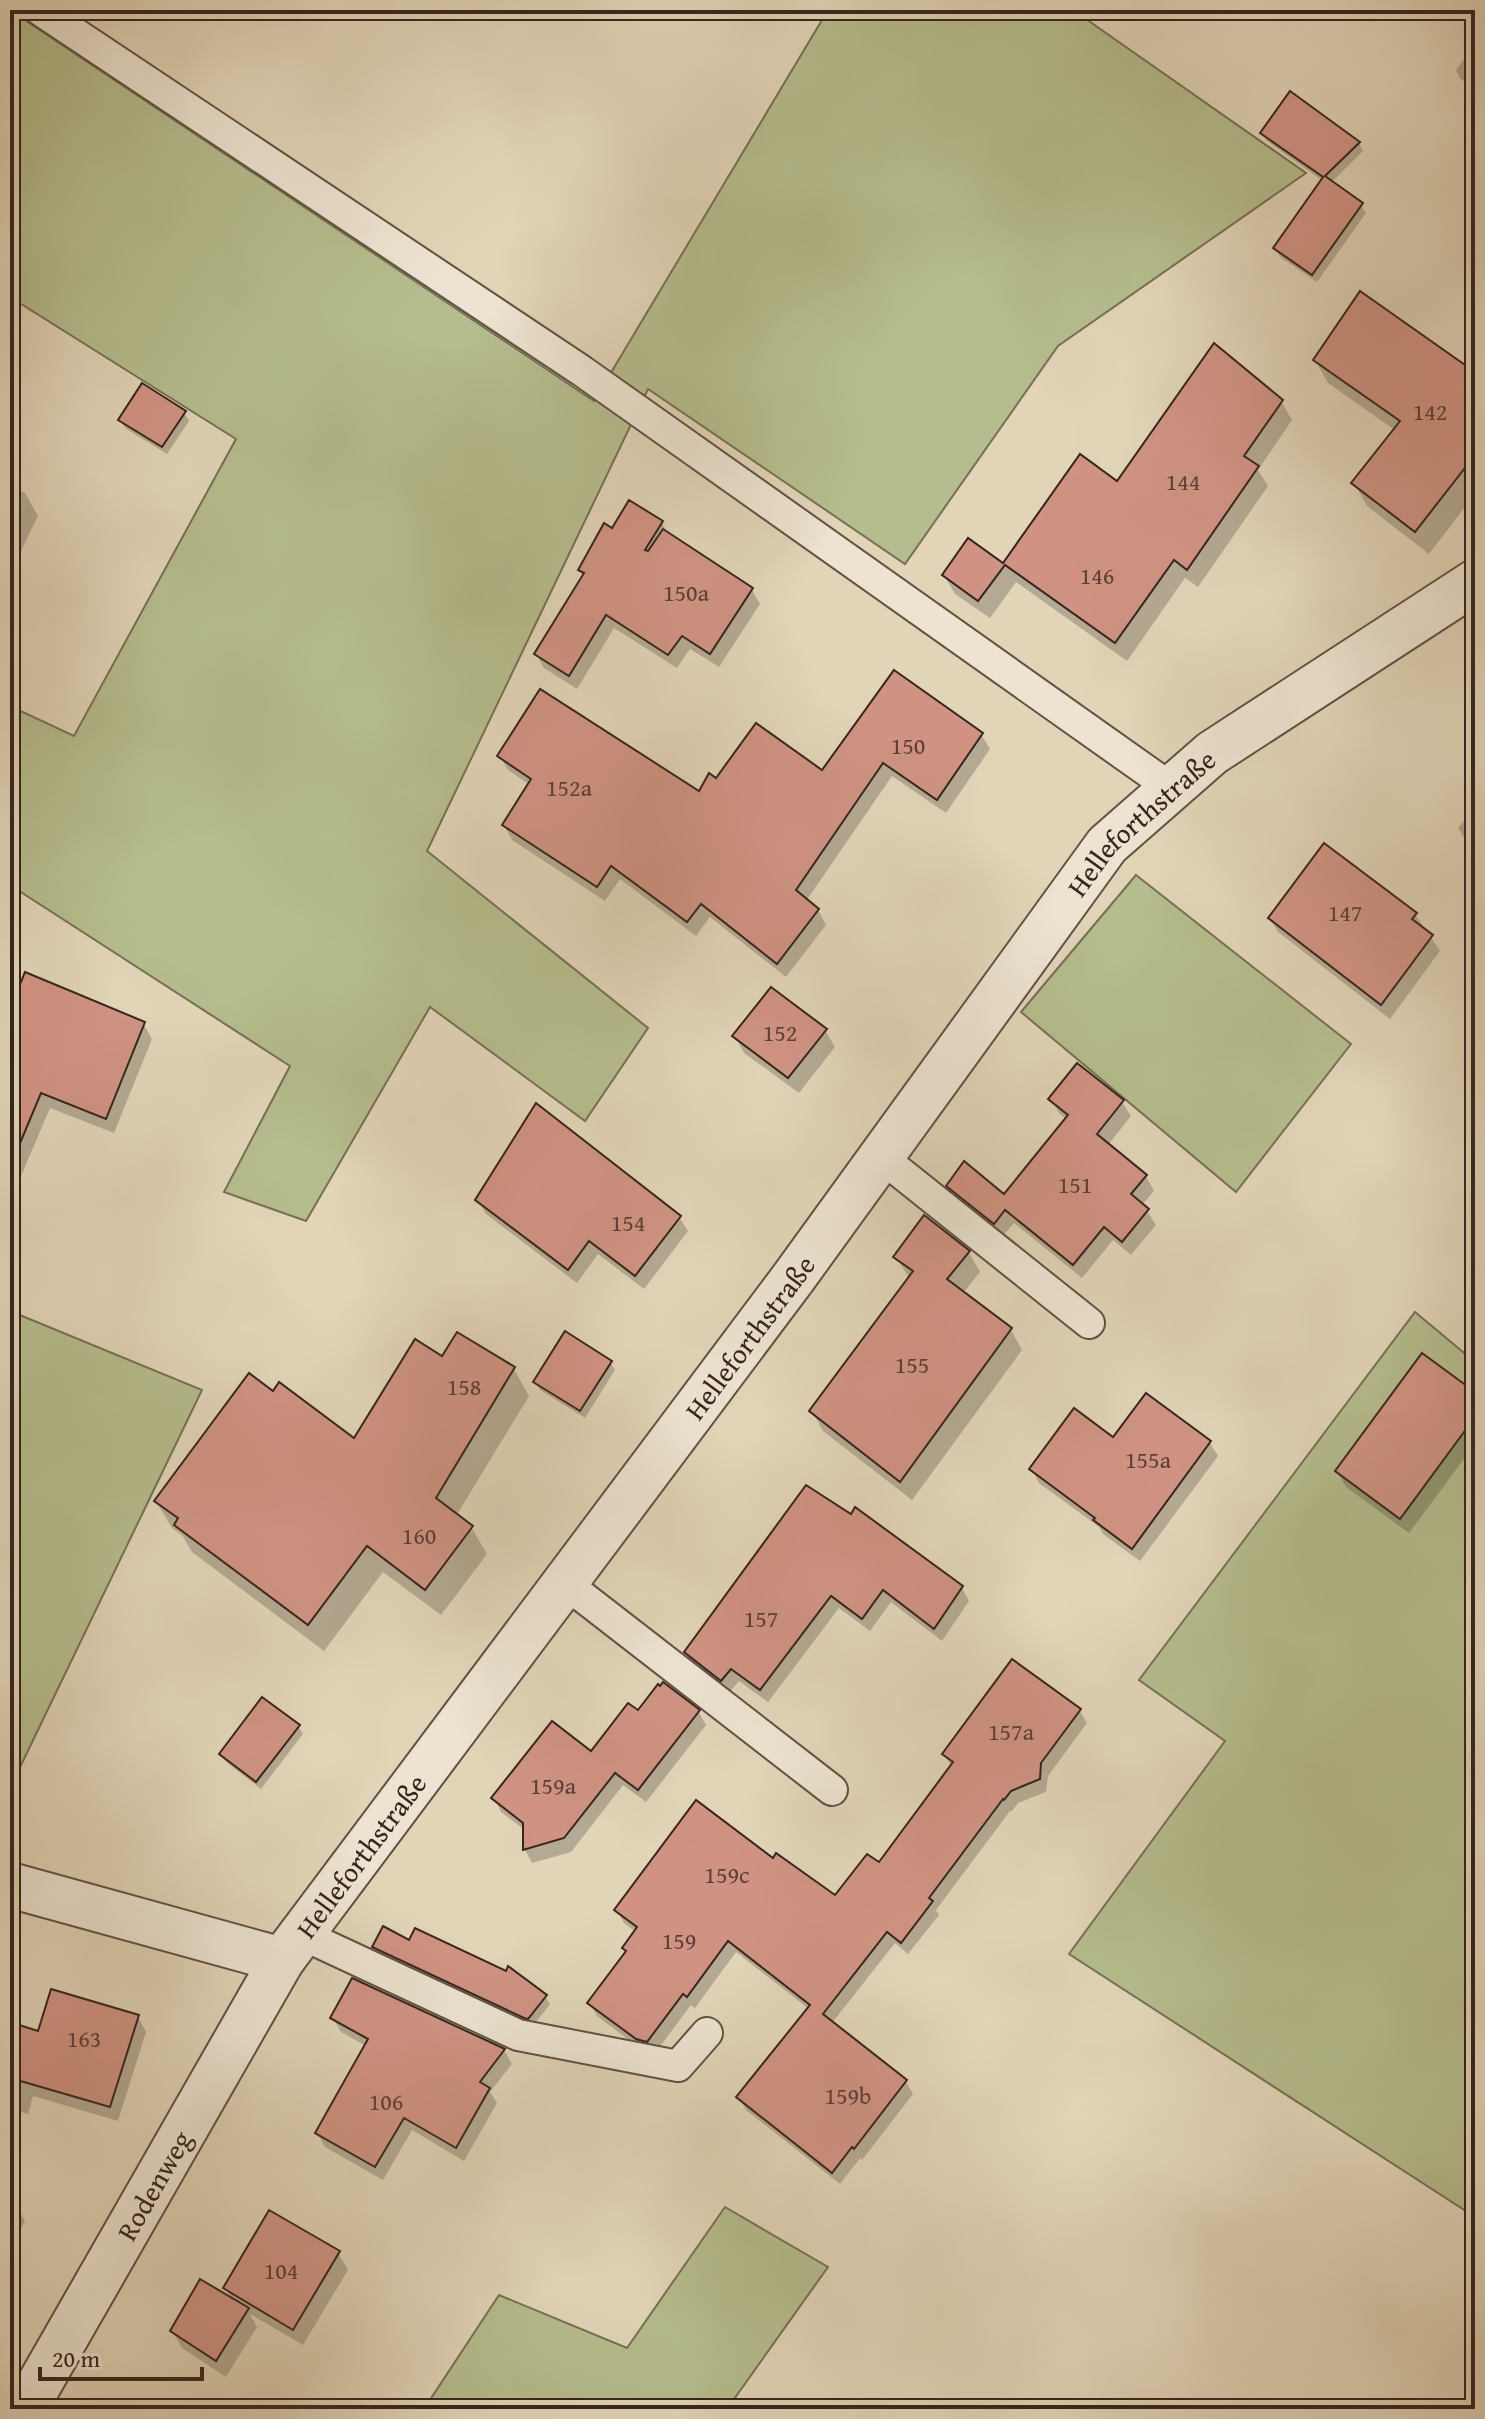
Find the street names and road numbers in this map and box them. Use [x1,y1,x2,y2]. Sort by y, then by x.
street label: Helleforthstraße [1056,739,1224,904]
street label: Helleforthstraße [674,1246,824,1428]
street label: Helleforthstraße [285,1765,436,1946]
street label: Rodenweg [105,2122,201,2248]

